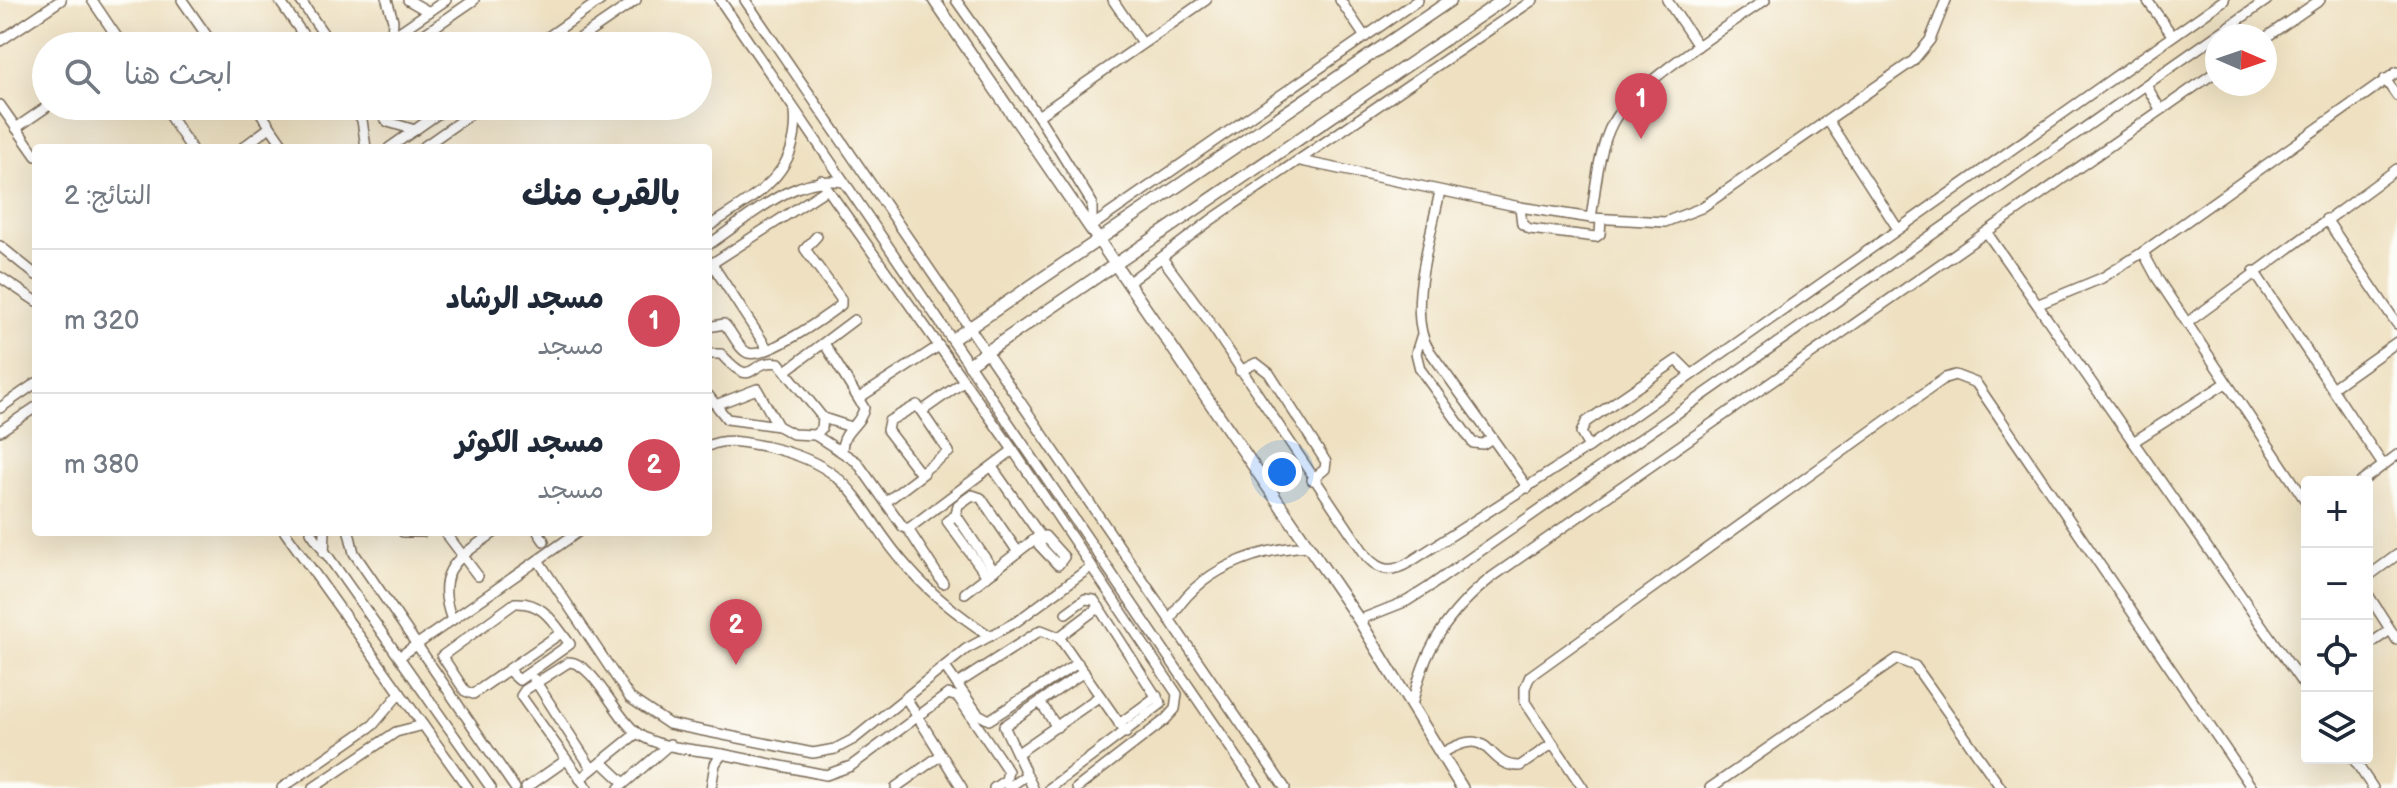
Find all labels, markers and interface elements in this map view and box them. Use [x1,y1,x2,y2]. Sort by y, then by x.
north arrow [2205,24,2277,96]
search box [32,32,712,120]
icon: search [60,54,104,98]
text: ابحث هنا [124,57,232,93]
pin: 1 [1615,73,1667,139]
text: بالقرب منك [522,174,680,215]
text: النتائج: 2 [64,181,152,212]
text: مسجد الرشاد [446,281,604,317]
text: 320 m [64,306,139,337]
text: 1 [649,306,659,337]
text: مسجد [537,331,604,362]
text: مسجد الكوثر [456,425,604,461]
text: 380 m [64,450,139,481]
text: 2 [646,450,662,481]
your location [1262,452,1302,492]
text: مسجد [537,475,604,506]
map controls [2301,476,2373,764]
button: + [2301,476,2373,548]
button: − [2301,548,2373,620]
pin: 2 [710,599,762,665]
button: locate [2301,620,2373,692]
button: layers [2301,692,2373,764]

